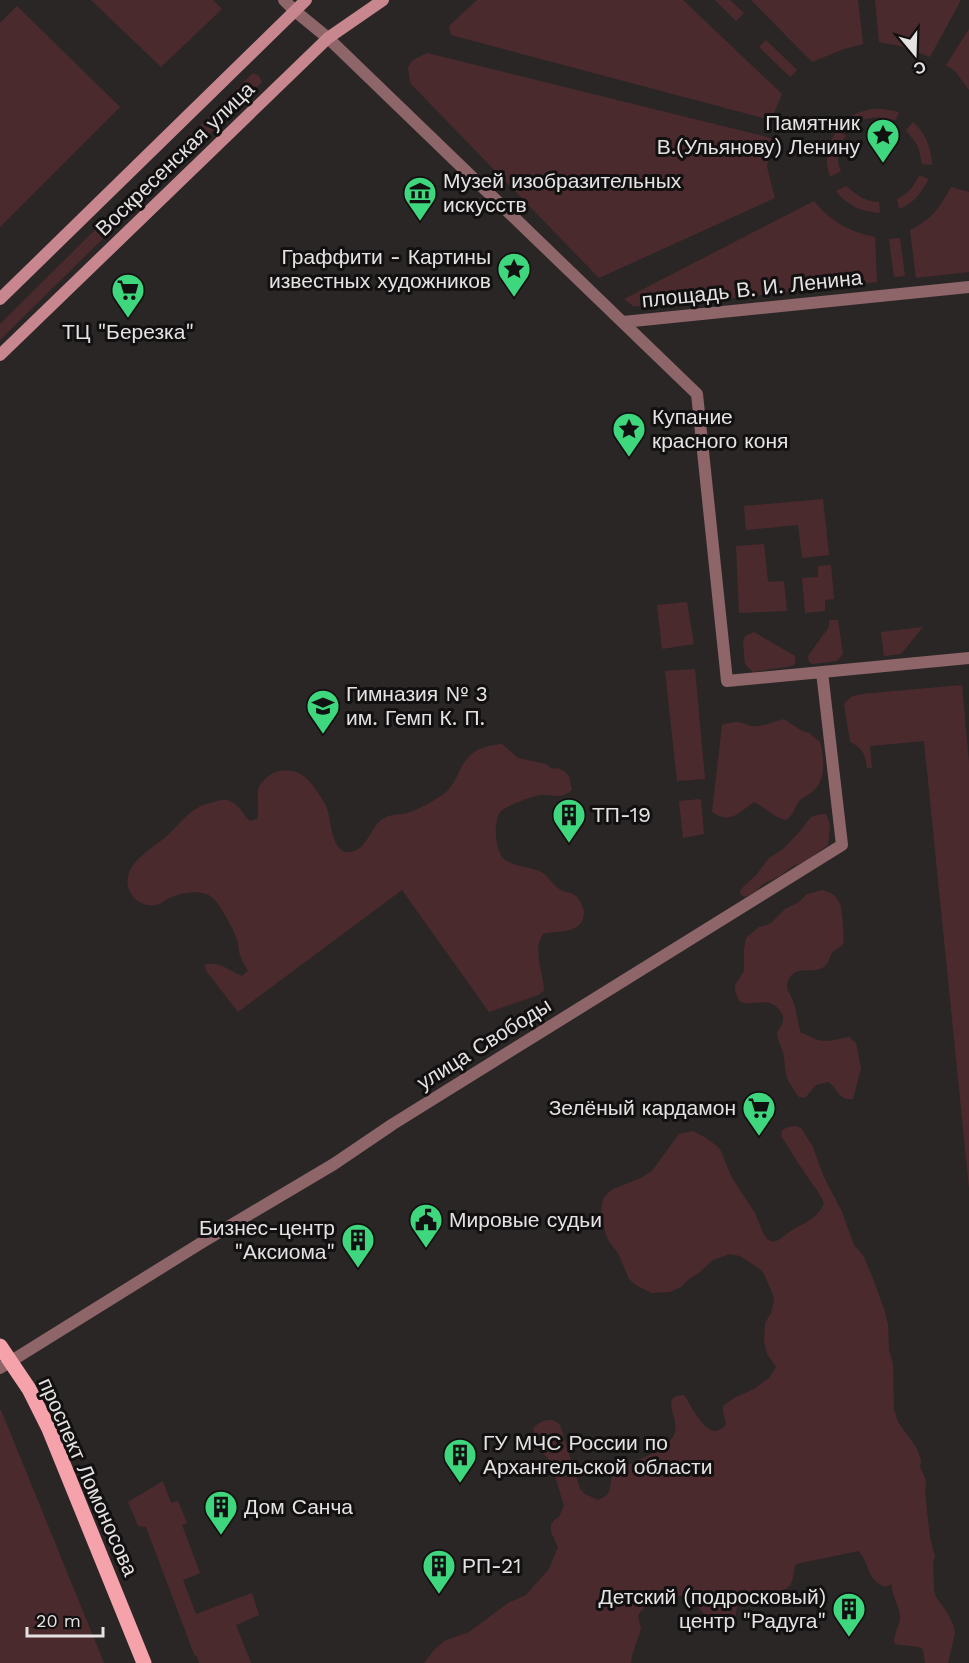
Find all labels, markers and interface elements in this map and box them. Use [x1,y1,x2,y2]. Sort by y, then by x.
north arrow [885,24,945,84]
text: С [911,57,928,79]
street label: Воскресенская улица [90,76,259,241]
place label: Памятник В.(Ульянову) Ленину [657,110,861,159]
place icon: Памятник В.(Ульянову) Ленину [865,117,901,164]
place label: Музей изобразительных искусств [443,168,682,217]
museum icon: Музей изобразительных искусств [402,175,438,222]
place label: Граффити - Картины известных художников [269,244,491,293]
place icon: Граффити - Картины известных художников [496,251,532,298]
street label: площадь В. И. Ленина [640,264,864,313]
supermarket icon: ТЦ "Березка" [110,272,146,319]
place label: ТЦ "Березка" [62,319,194,344]
place label: Купание красного коня [652,404,788,453]
place icon: Купание красного коня [611,411,647,458]
place label: Гимназия № 3 им. Гемп К. П. [346,681,488,730]
school or university icon: Гимназия № 3 им. Гемп К. П. [305,688,341,735]
building icon: ТП-19 [551,797,587,844]
place label: ТП-19 [592,802,651,827]
street label: улица Свободы [412,992,555,1095]
supermarket icon: Зелёный кардамон [741,1090,777,1137]
place label: Зелёный кардамон [549,1095,736,1120]
public building icon: Мировые судьи [408,1202,444,1249]
place label: Мировые судьи [449,1207,602,1232]
place label: Бизнес-центр "Аксиома" [199,1215,335,1264]
building icon: Бизнес-центр "Аксиома" [340,1222,376,1269]
street label: проспект Ломоносова [33,1374,144,1580]
place label: ГУ МЧС России по Архангельской области [483,1430,712,1479]
building icon: ГУ МЧС России по Архангельской области [442,1437,478,1484]
building icon: Дом Санча [203,1489,239,1536]
place label: Дом Санча [244,1494,353,1519]
building icon: РП-21 [421,1548,457,1595]
place label: РП-21 [462,1553,521,1578]
place label: Детский (подросковый) центр "Радуга" [599,1584,826,1633]
building icon: Детский (подросковый) центр "Радуга" [831,1591,867,1638]
scale bar [27,1600,104,1638]
text: 20 m [36,1610,81,1631]

